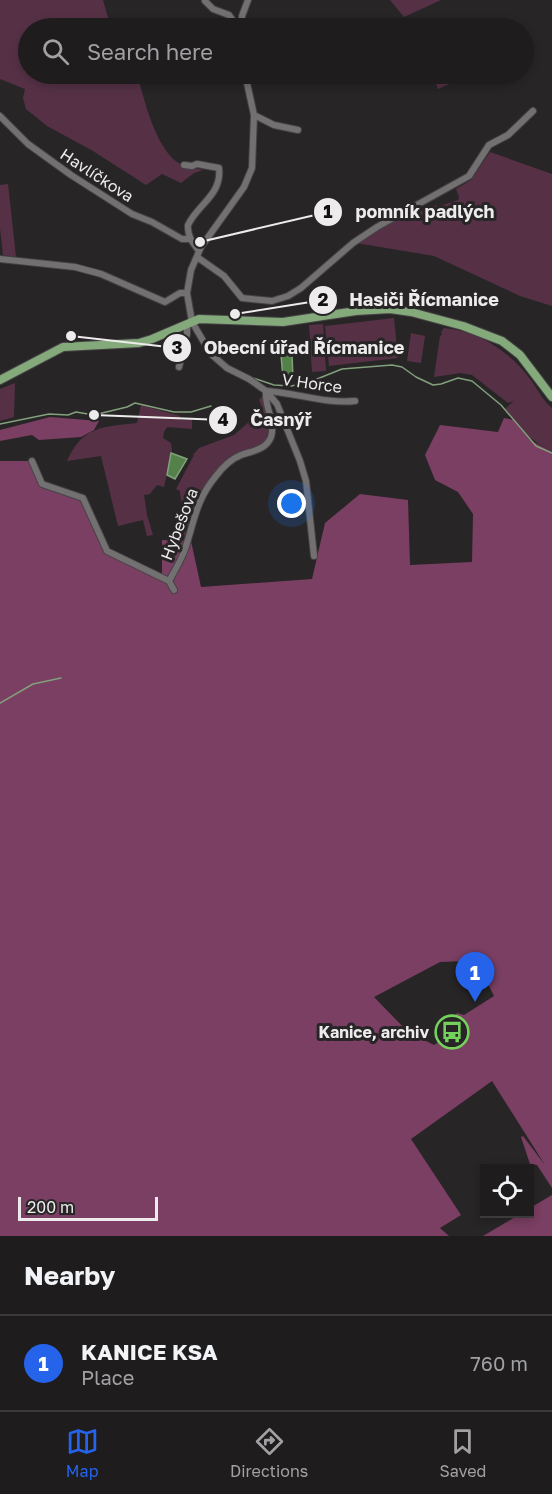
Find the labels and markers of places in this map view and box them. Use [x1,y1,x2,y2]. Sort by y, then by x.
callout: pomník padlých [313,194,506,230]
callout: Hasiči Řícmanice [308,282,511,318]
callout: Obecní úřad Řícmanice [162,330,417,366]
callout: Časnýř [208,402,324,438]
pin: 1 [456,952,494,1002]
bus stop icon: Kanice, archiv [434,1014,470,1050]
place label: Kanice, archiv [319,1022,429,1042]

